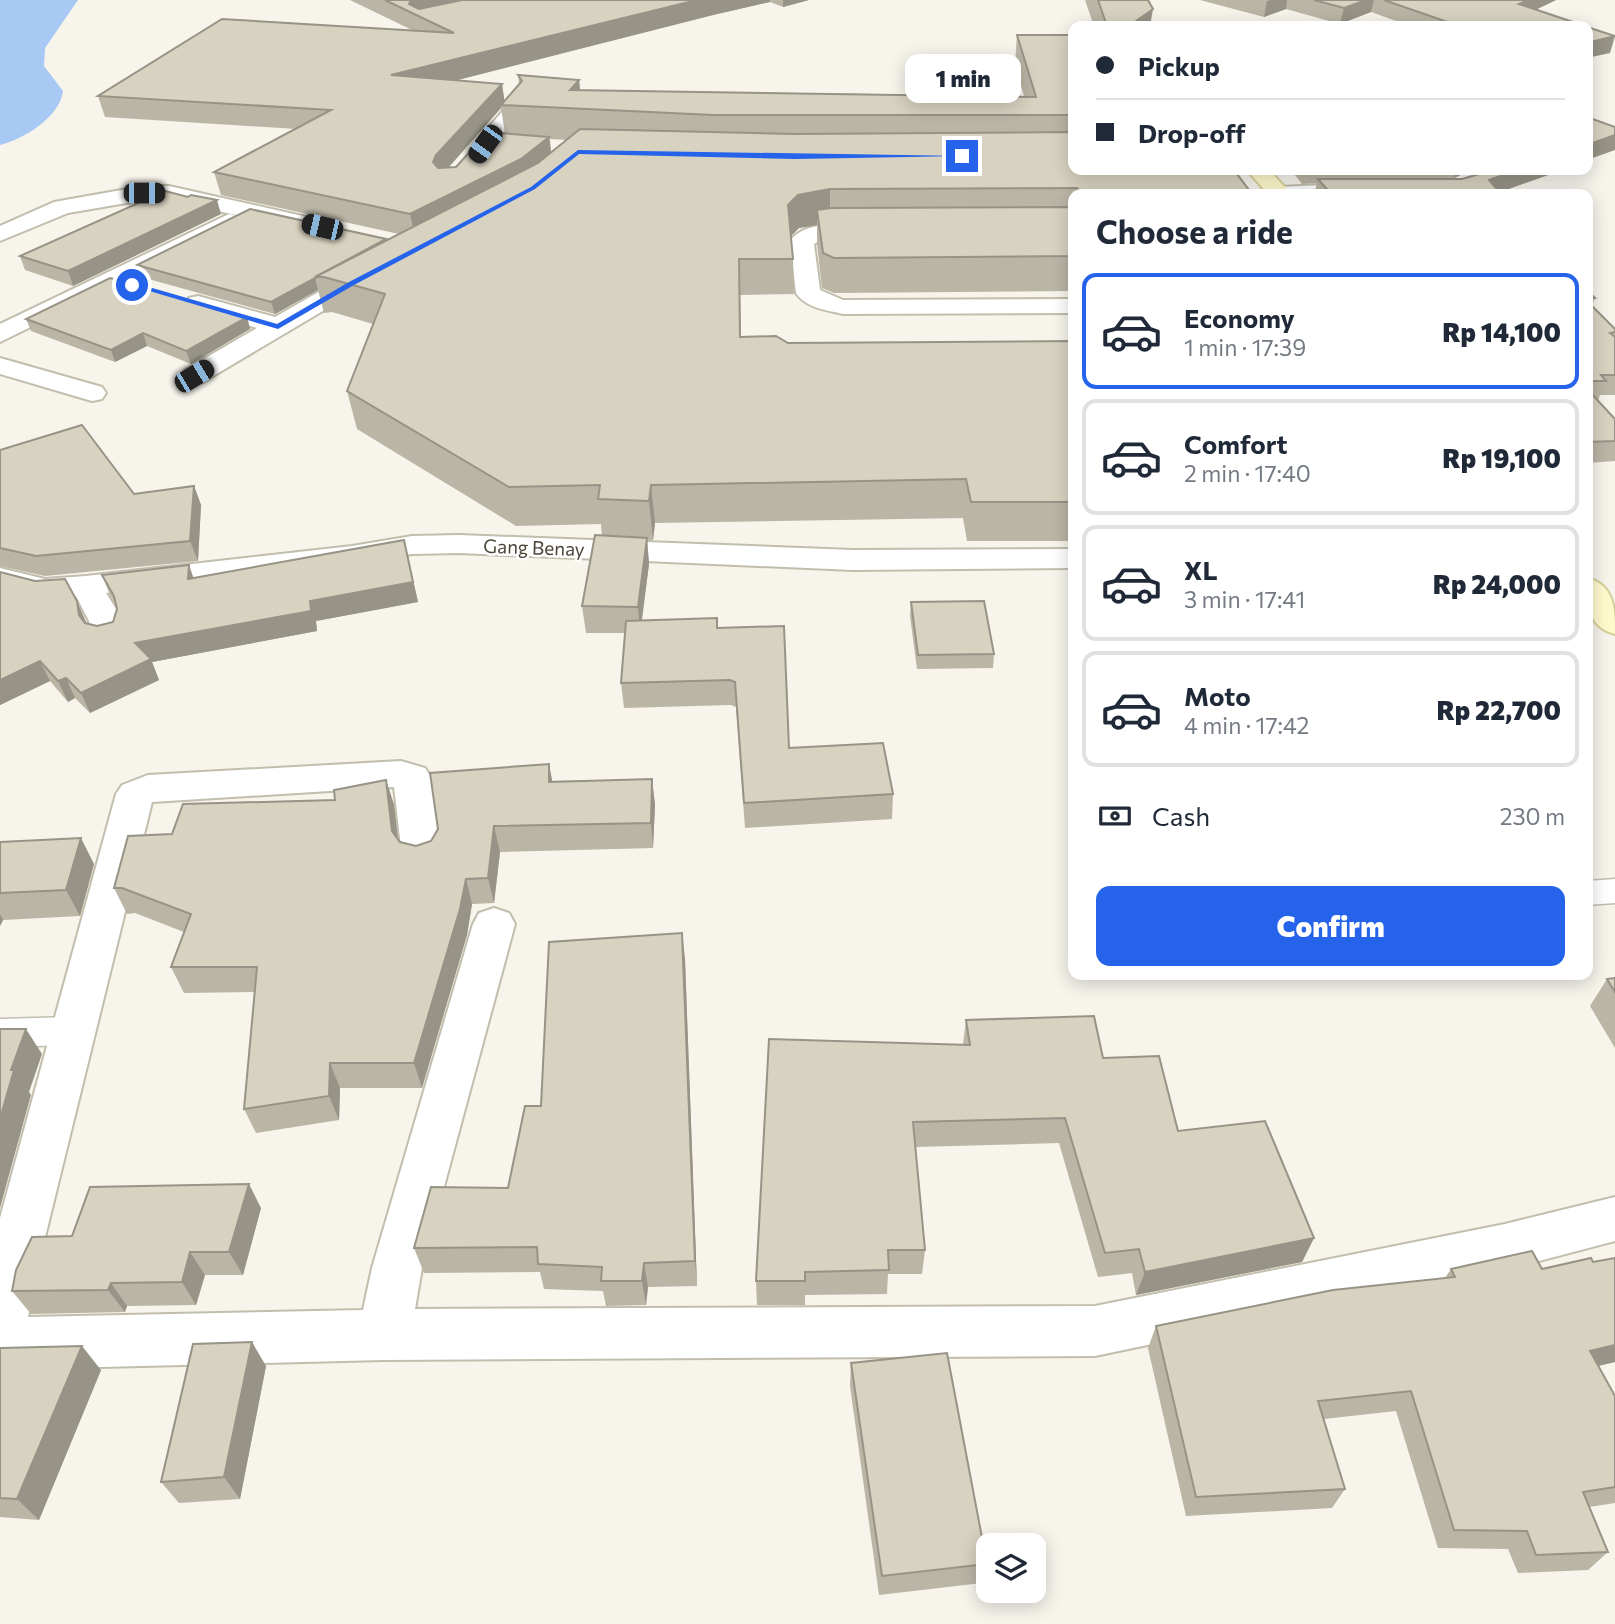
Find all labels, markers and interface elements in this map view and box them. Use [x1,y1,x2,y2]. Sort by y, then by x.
text: Pickup [1138,50,1220,81]
callout: 1 min [904,54,1020,104]
text: 1 min [935,64,991,92]
text: Drop-off [1138,117,1245,148]
car [465,121,506,167]
route end [946,140,978,172]
car [124,183,166,204]
text: Choose a ride [1096,211,1293,251]
car [300,212,345,242]
route start [116,269,148,301]
icon: car [1100,300,1163,363]
text: Economy [1184,302,1295,333]
text: Rp 14,100 [1442,316,1561,347]
text: 1 min · 17:39 [1184,333,1306,361]
car [171,356,218,396]
icon: car [1100,426,1163,489]
text: Comfort [1184,428,1287,459]
text: Rp 19,100 [1442,442,1561,473]
text: 2 min · 17:40 [1184,459,1311,487]
street label: Gang Benay [483,534,585,560]
icon: car [1100,552,1163,615]
text: XL [1184,554,1218,585]
text: Rp 24,000 [1433,568,1561,599]
text: 3 min · 17:41 [1184,585,1305,613]
icon: car [1100,678,1163,741]
text: Moto [1184,680,1251,711]
text: Rp 22,700 [1436,694,1561,725]
text: 4 min · 17:42 [1184,711,1309,739]
icon: cash [1096,797,1134,835]
text: Cash [1152,800,1210,831]
text: 230 m [1500,802,1565,830]
button: Confirm [1096,886,1565,966]
map controls [976,1533,1046,1603]
button: layers [976,1533,1046,1603]

